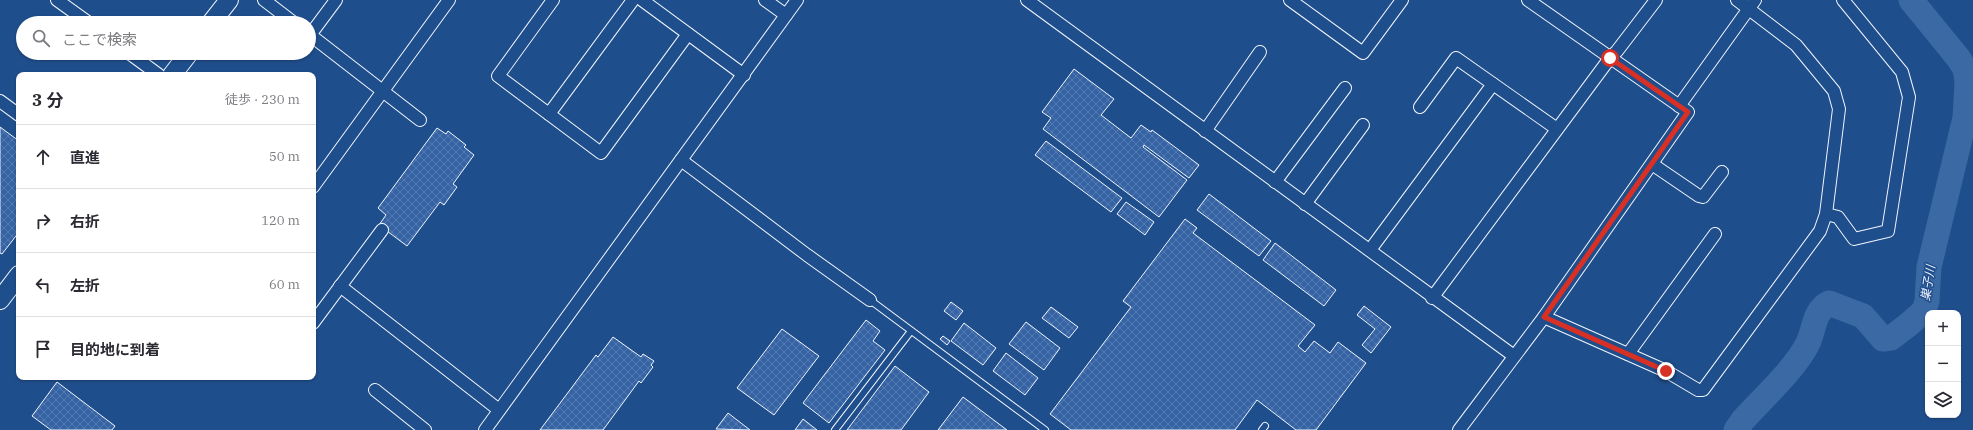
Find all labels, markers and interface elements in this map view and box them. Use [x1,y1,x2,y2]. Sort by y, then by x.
search box [16,16,316,60]
icon: search [30,27,52,49]
text: ここで検索 [62,30,137,49]
route start [1601,49,1619,67]
text: 3 分 [32,89,63,111]
text: 徒歩 · 230 m [225,91,300,108]
icon: ahead [32,146,54,168]
text: 直進 [70,148,100,167]
text: 50 m [269,148,300,165]
icon: right [32,210,54,232]
text: 右折 [70,212,100,231]
text: 120 m [261,212,300,229]
water label: 巣子川 [1917,262,1938,302]
icon: left [32,274,54,296]
text: 左折 [70,276,100,295]
text: 60 m [269,276,300,293]
map controls [1925,310,1961,418]
button: + [1925,310,1961,346]
icon: arrive [32,338,54,360]
text: 目的地に到着 [70,340,160,359]
button: − [1925,346,1961,382]
route end [1657,362,1675,380]
button: layers [1925,382,1961,418]

